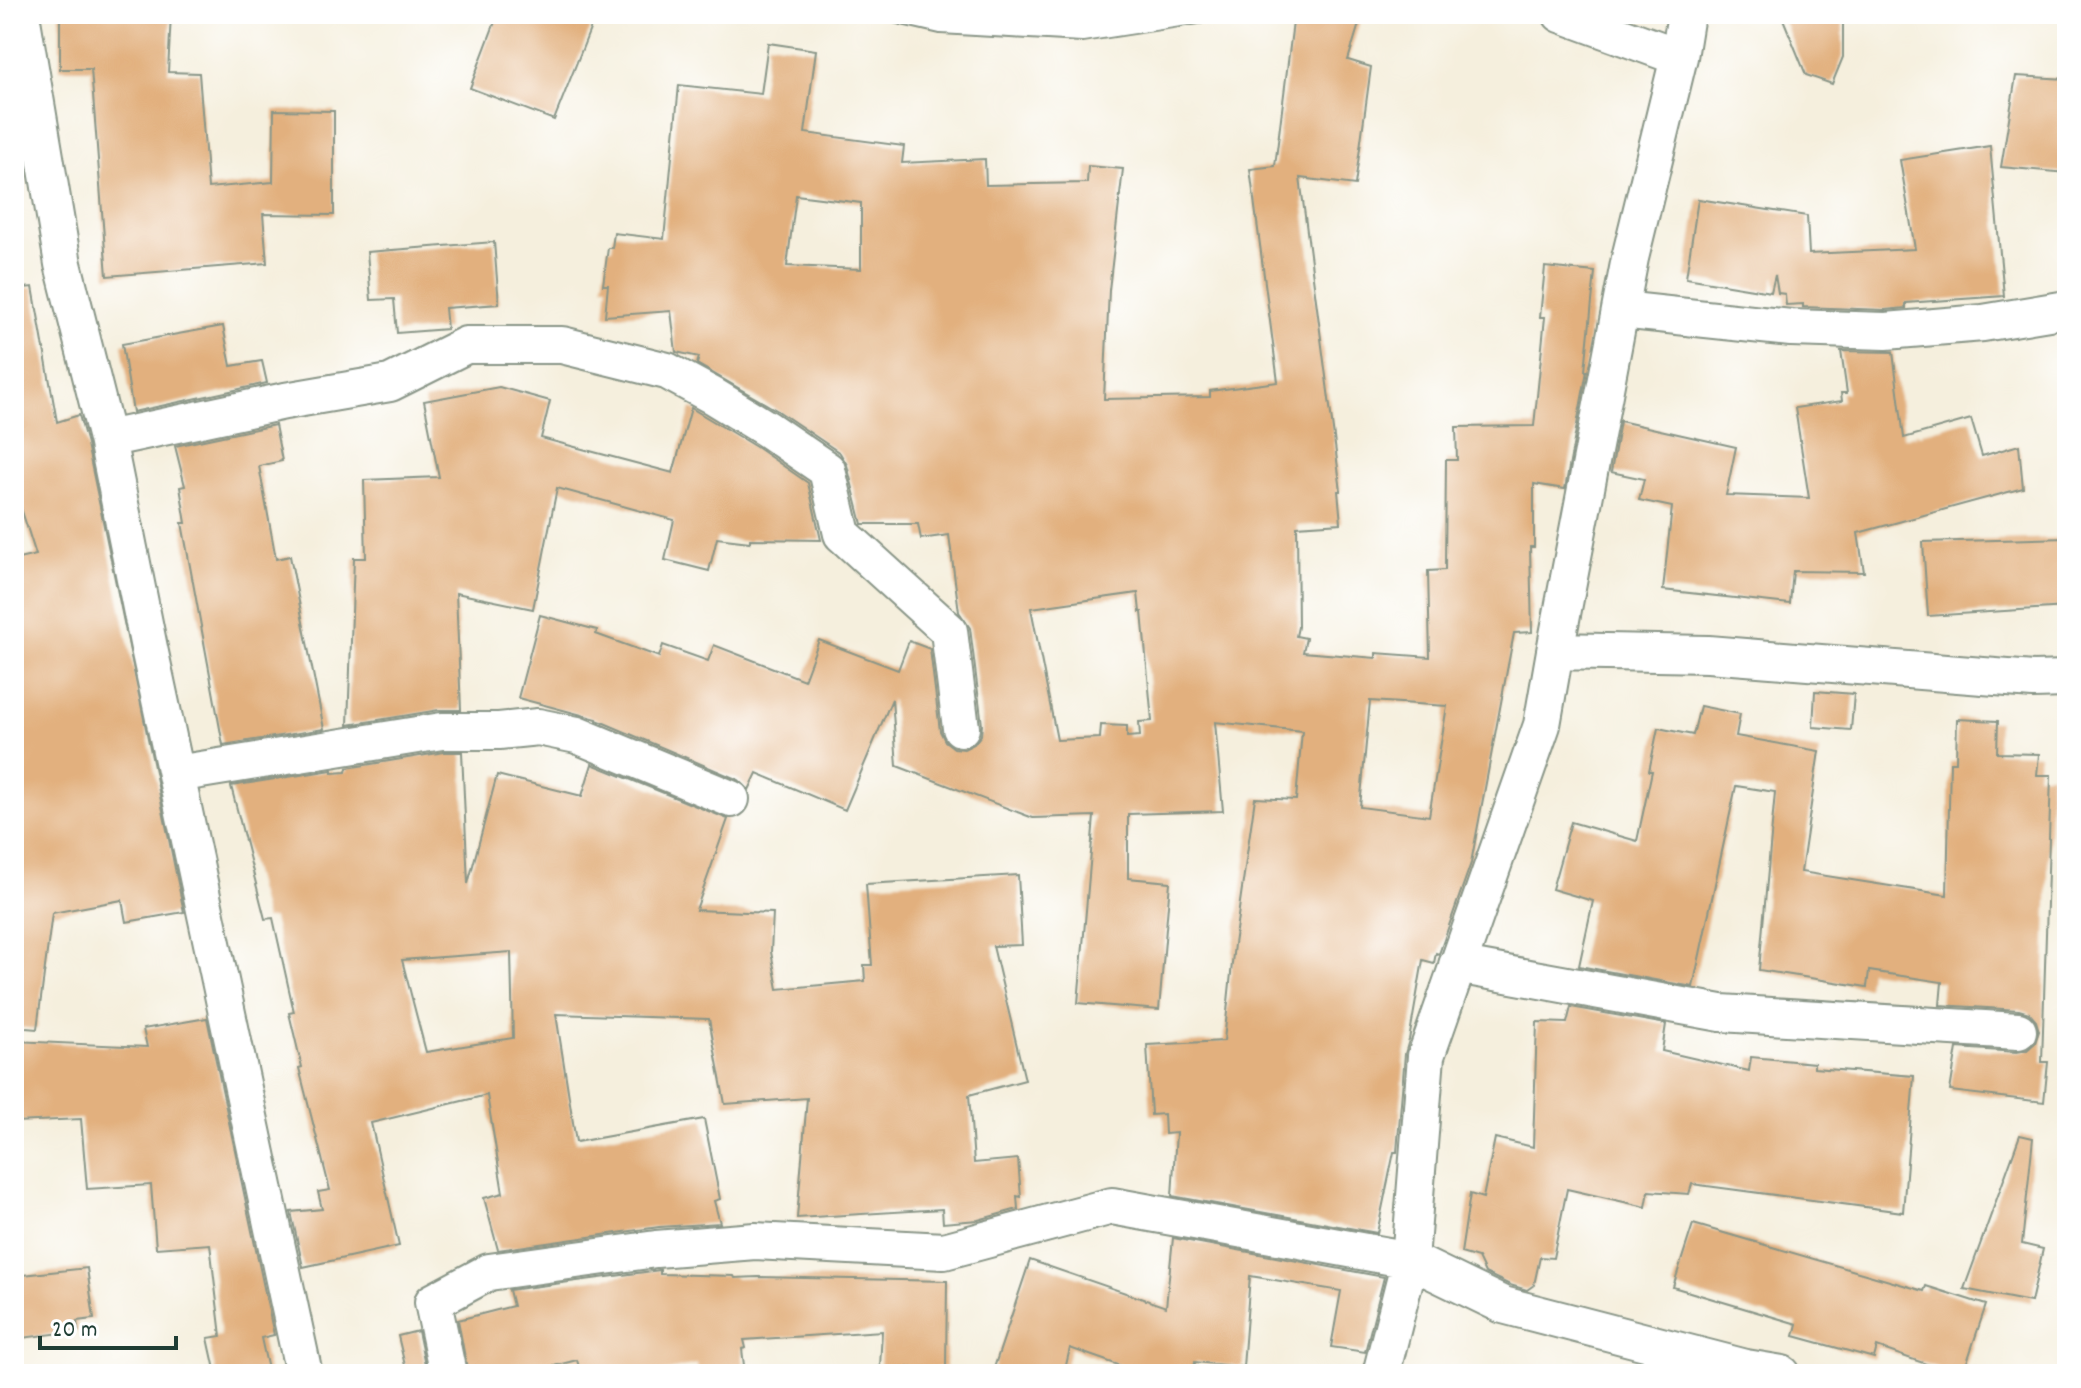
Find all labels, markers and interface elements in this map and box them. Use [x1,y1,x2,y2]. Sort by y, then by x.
scale bar [40,1300,176,1350]
text: 20 m [52,1314,98,1348]

